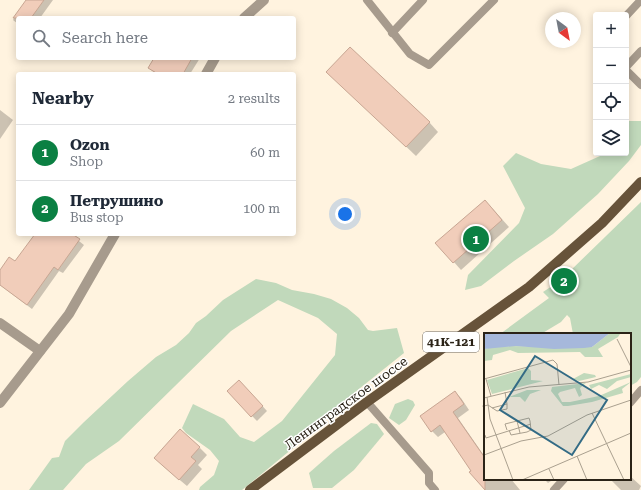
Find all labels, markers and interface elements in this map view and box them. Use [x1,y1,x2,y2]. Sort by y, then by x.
north arrow [545,12,581,48]
map controls [593,12,629,156]
button: + [593,12,629,48]
search box [16,16,296,60]
icon: search [30,27,52,49]
text: Search here [62,29,148,47]
button: − [593,48,629,84]
button: locate [593,84,629,120]
text: Nearby [32,88,94,108]
text: 2 results [228,91,280,106]
button: layers [593,120,629,156]
text: Ozon [70,136,110,154]
text: 1 [41,145,49,160]
text: 60 m [250,145,280,160]
text: Shop [70,154,103,169]
text: Петрушино [70,192,163,210]
text: 2 [41,201,49,216]
text: 100 m [243,201,280,216]
your location [335,204,355,224]
text: Bus stop [70,210,124,225]
pin: 1 [463,224,489,254]
pin: 2 [551,266,577,296]
road number: 41К-121 [423,332,479,352]
inset map [484,333,631,480]
street label: Ленинградское шоссе [282,353,410,453]

